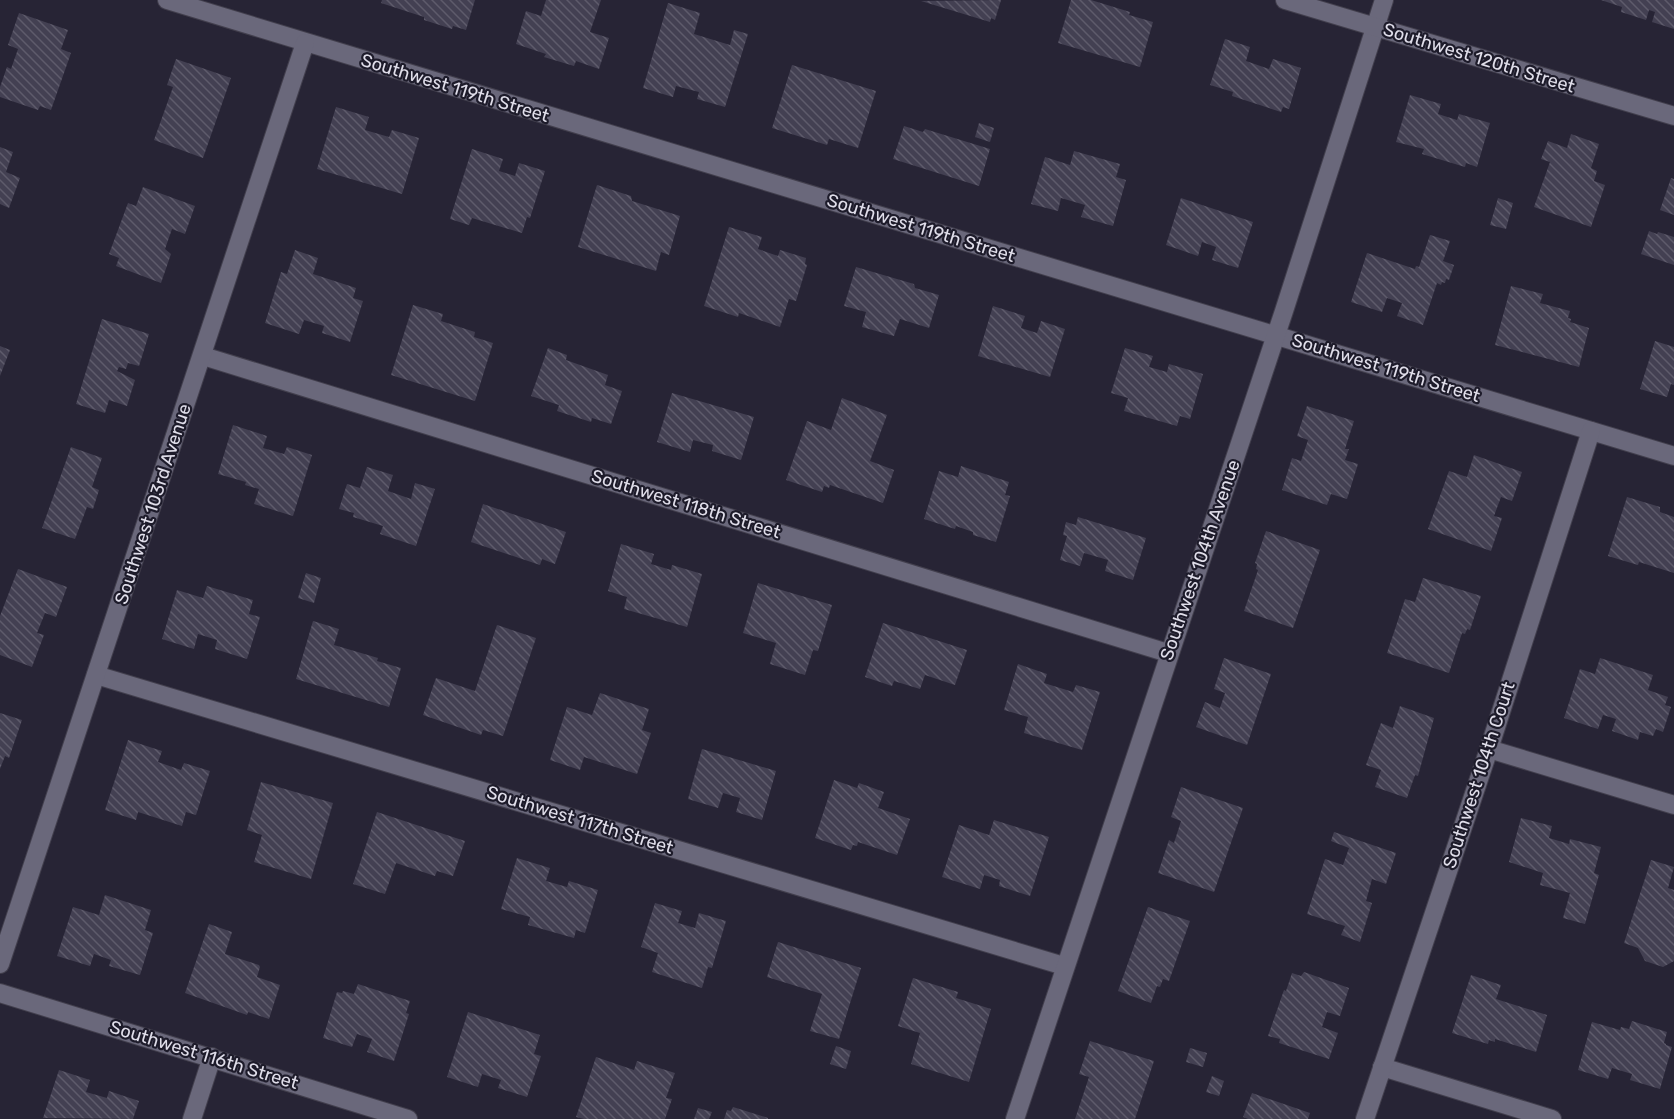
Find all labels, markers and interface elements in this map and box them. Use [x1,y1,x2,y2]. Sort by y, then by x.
street label: Southwest 120th Street [1380,18,1578,98]
street label: Southwest 119th Street [358,49,552,127]
street label: Southwest 119th Street [824,189,1018,267]
street label: Southwest 119th Street [1289,329,1483,407]
street label: Southwest 103rd Avenue [110,401,196,607]
street label: Southwest 104th Avenue [1155,457,1245,663]
street label: Southwest 118th Street [589,465,783,543]
street label: Southwest 104th Court [1438,679,1520,871]
street label: Southwest 117th Street [484,781,676,859]
street label: Southwest 116th Street [107,1016,301,1094]

